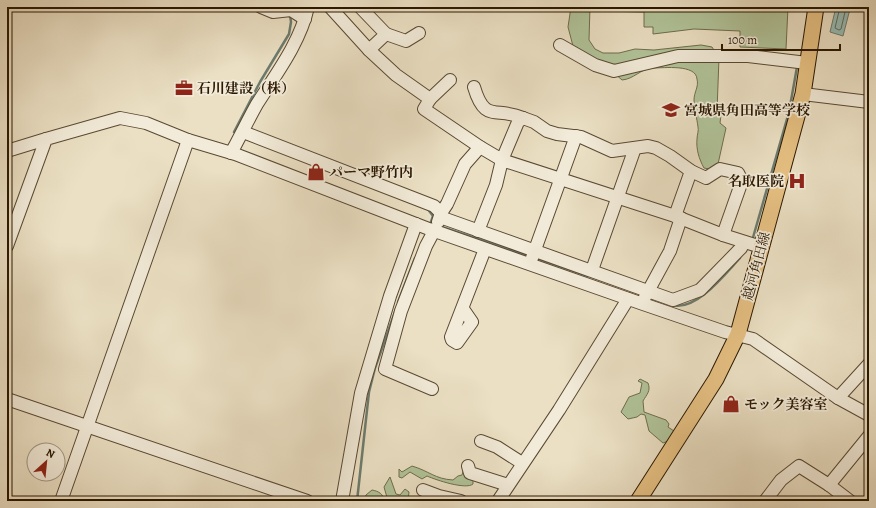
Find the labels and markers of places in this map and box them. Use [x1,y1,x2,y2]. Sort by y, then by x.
office icon: 石川建設（株） [174,78,194,98]
place label: 石川建設（株） [197,79,295,98]
school or university icon: 宮城県角田高等学校 [661,100,681,120]
place label: 宮城県角田高等学校 [684,101,810,120]
shop icon: パーマ野竹内 [306,162,326,182]
place label: パーマ野竹内 [329,163,413,182]
hospital icon: 名取医院 [787,171,807,191]
place label: 名取医院 [728,172,784,191]
shop icon: モック美容室 [721,394,741,414]
place label: モック美容室 [744,395,828,414]

